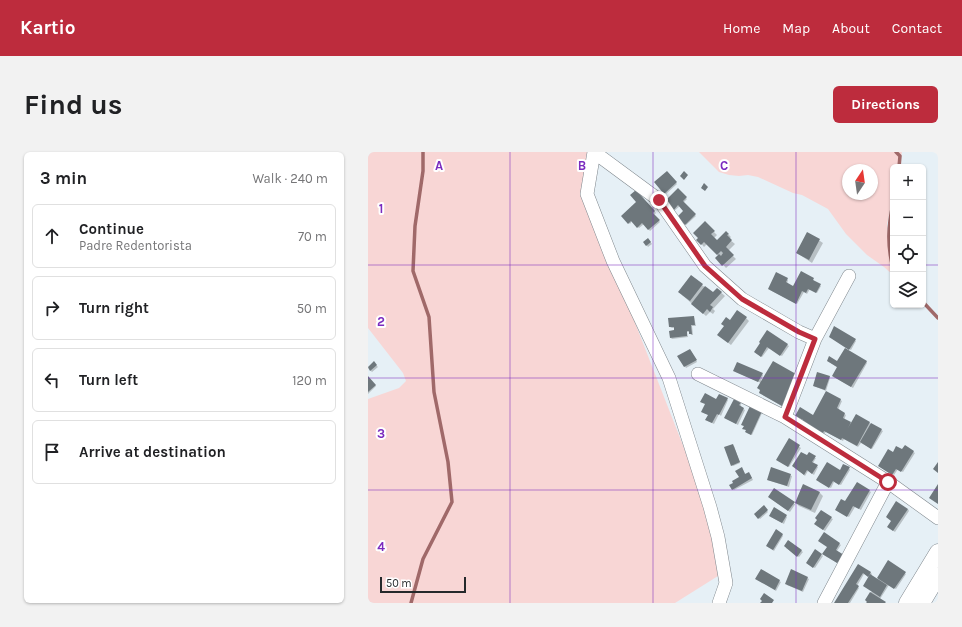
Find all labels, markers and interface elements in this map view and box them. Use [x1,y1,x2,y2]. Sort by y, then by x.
text: Kartio [20,17,75,39]
text: Home [723,20,760,37]
text: Map [782,20,810,37]
text: About [832,20,870,37]
text: Contact [892,20,942,37]
button: Directions [833,86,938,123]
text: Find us [24,88,123,121]
text: A [435,158,443,173]
text: B [578,158,586,173]
text: C [720,158,728,173]
north arrow [842,164,878,200]
map controls [890,164,926,308]
button: + [890,164,926,200]
text: 3 min [40,168,87,188]
text: Walk · 240 m [252,171,328,186]
route end [650,191,668,209]
button: − [890,200,926,236]
text: 1 [379,201,383,216]
text: Continue [79,220,144,238]
icon: ahead [41,225,63,247]
text: 70 m [298,229,327,244]
button: locate [890,236,926,272]
text: Padre Redentorista [79,238,192,253]
button: layers [890,272,926,308]
icon: right [41,297,63,319]
text: Turn right [79,299,149,317]
text: 50 m [297,301,327,316]
text: 2 [377,314,385,329]
icon: left [41,369,63,391]
text: Turn left [79,371,138,389]
text: 120 m [292,373,327,388]
text: 3 [377,426,385,441]
icon: arrive [41,441,63,463]
text: Arrive at destination [79,443,226,461]
route start [879,473,897,491]
text: 4 [377,539,385,554]
scale bar [380,575,466,594]
text: 50 m [386,577,412,590]

